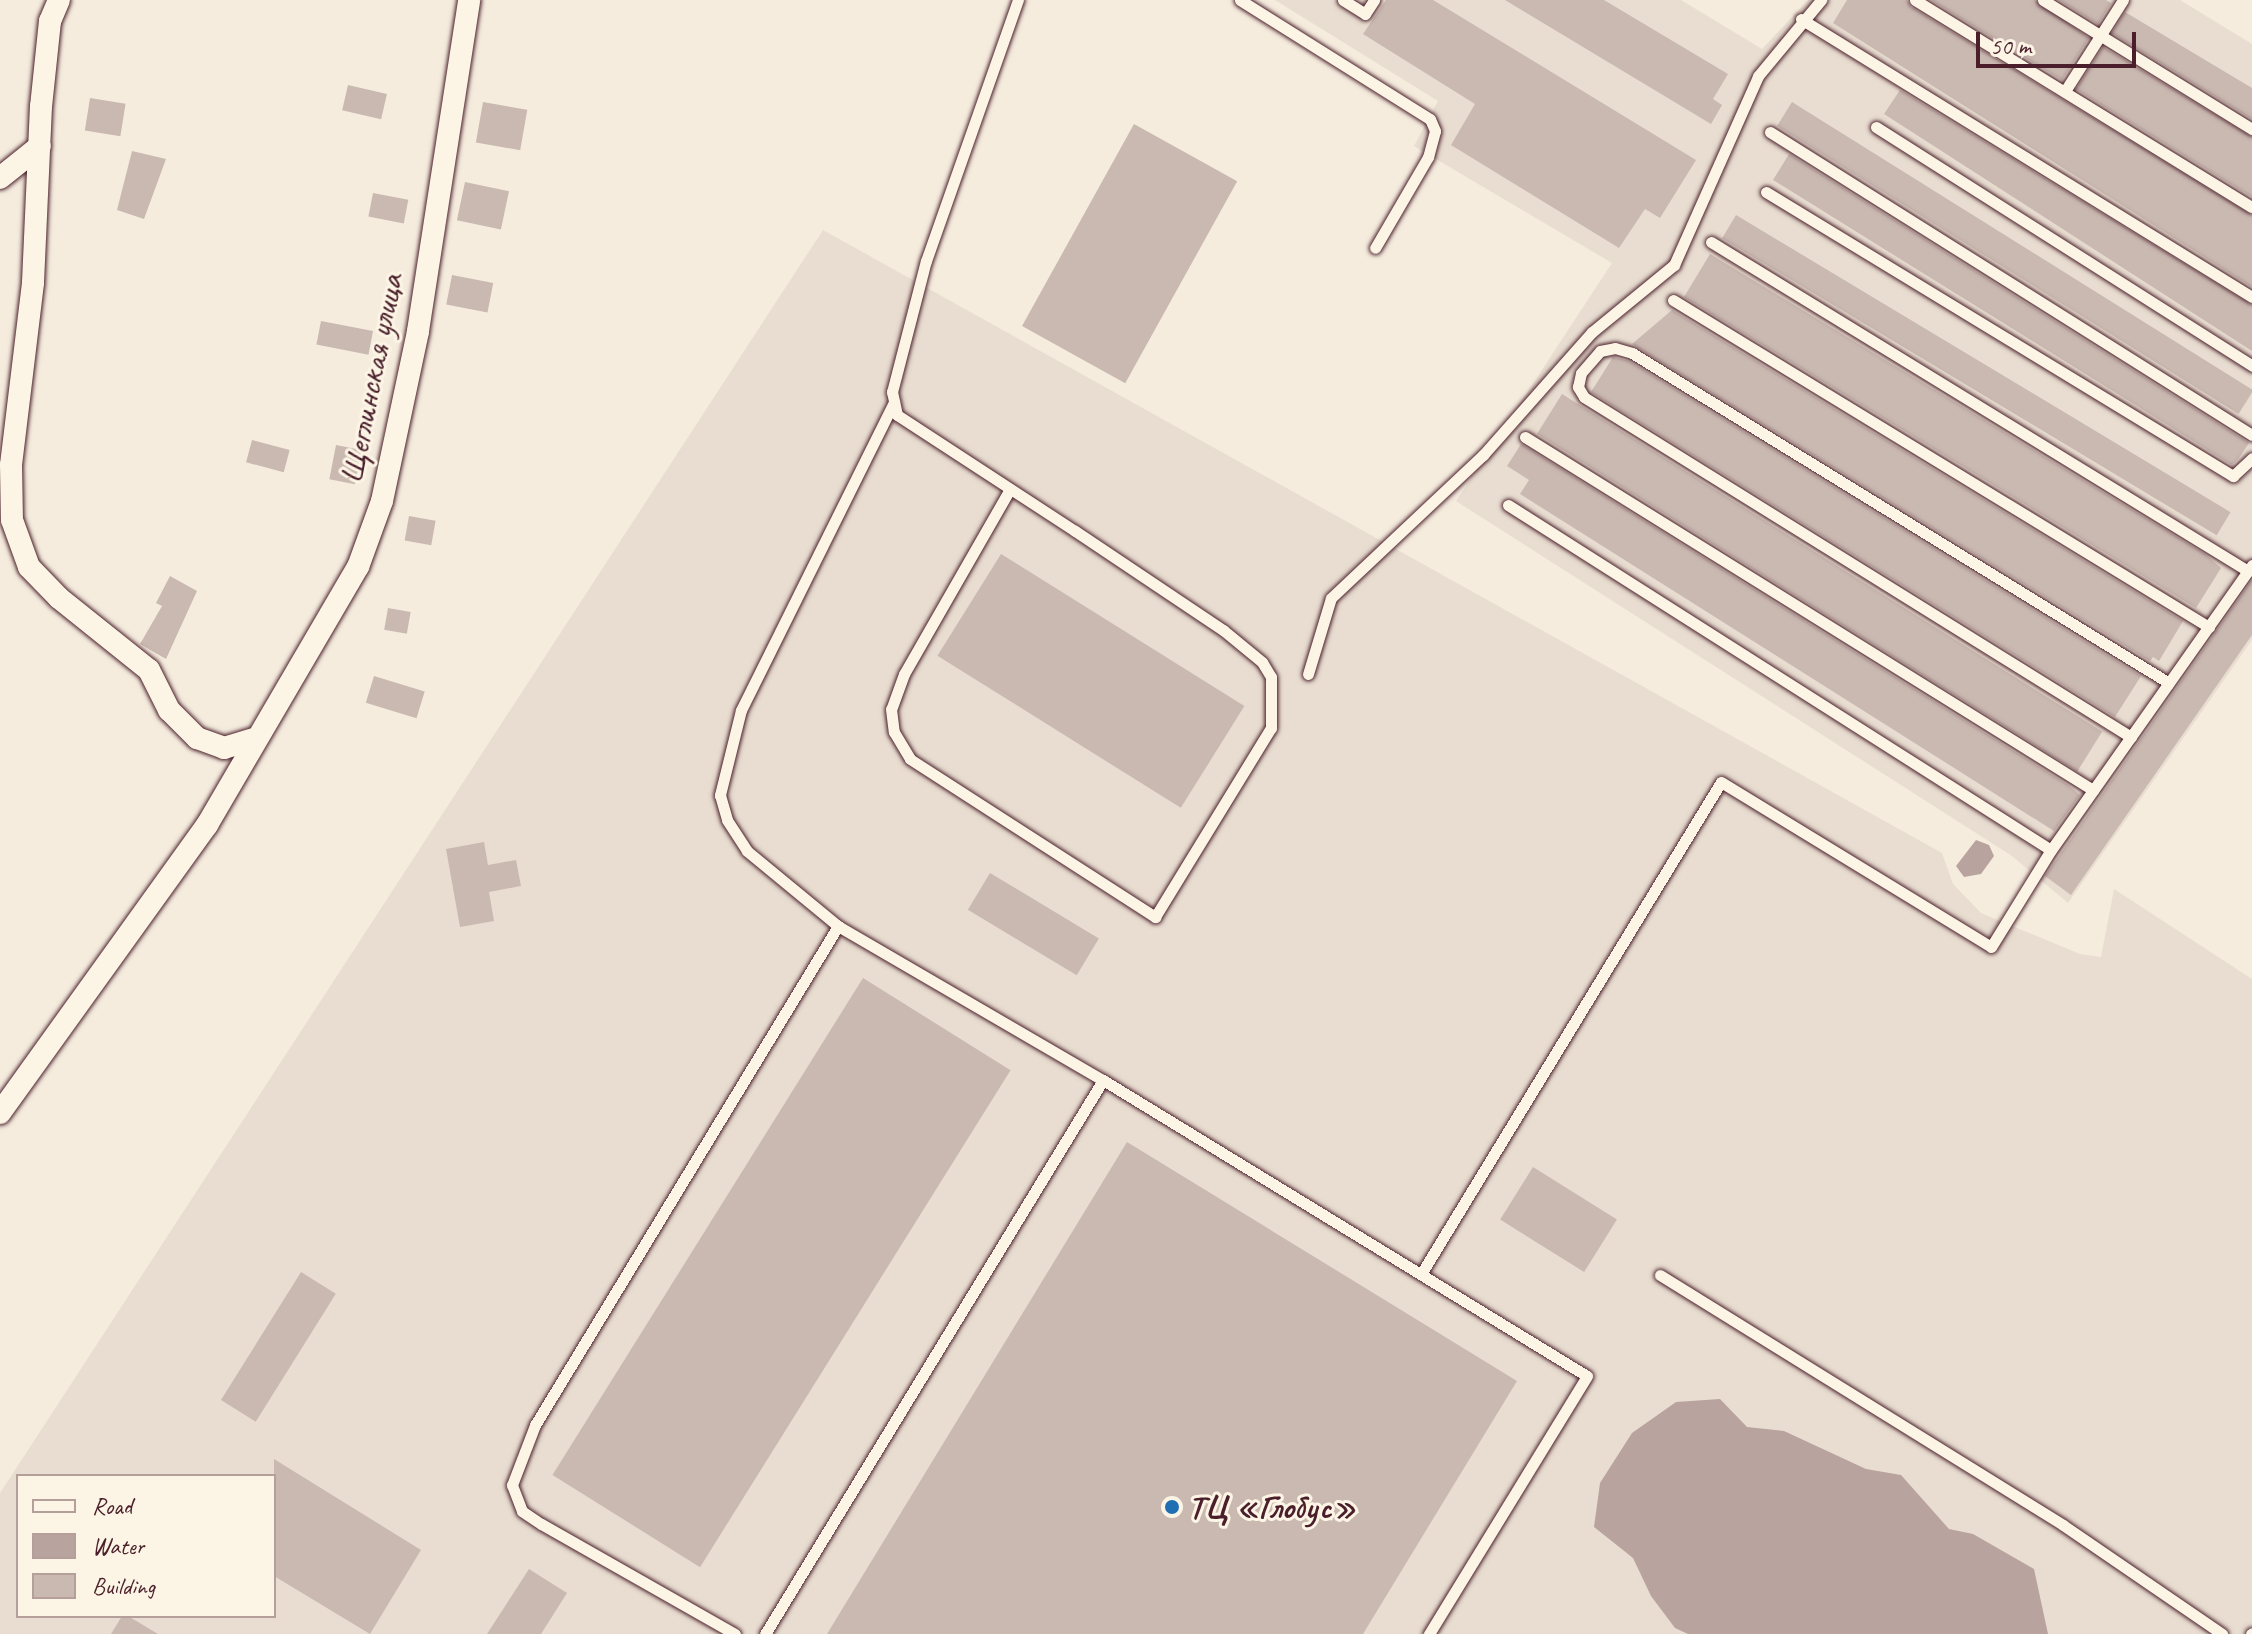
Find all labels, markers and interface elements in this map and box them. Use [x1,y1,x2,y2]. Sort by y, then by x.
scale bar [1980,16,2140,66]
text: 50 m [1990,31,2031,61]
street label: Щеглинская улица [331,270,411,486]
legend [16,1474,276,1618]
place label: ТЦ «Глобус» [1188,1487,1355,1527]
text: Road [92,1491,132,1521]
marker: ТЦ «Глобус» [1163,1498,1181,1516]
text: Water [92,1531,144,1561]
text: Building [92,1571,155,1601]

